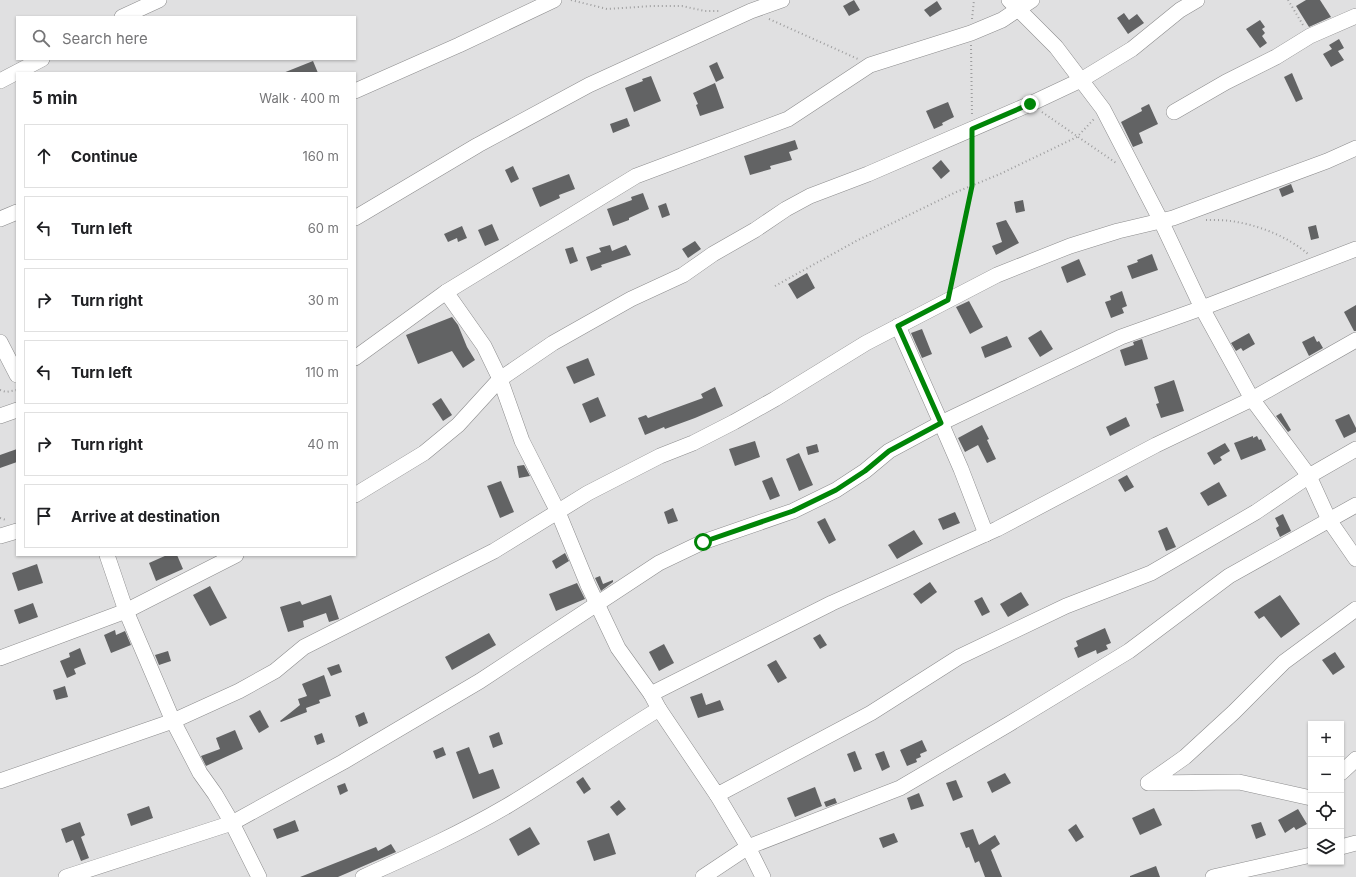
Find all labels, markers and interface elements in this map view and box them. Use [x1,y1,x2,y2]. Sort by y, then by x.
search box [16,16,356,60]
icon: search [30,27,52,49]
text: Search here [62,29,148,48]
text: 5 min [32,88,78,108]
text: Walk · 400 m [259,90,340,106]
route end [1021,95,1039,113]
icon: ahead [33,145,55,167]
text: Continue [71,147,138,166]
text: 160 m [302,148,339,164]
icon: left [33,217,55,239]
text: Turn left [71,219,132,238]
text: 60 m [308,220,339,236]
icon: right [33,289,55,311]
text: Turn right [71,291,143,310]
text: 30 m [308,292,339,308]
icon: left [33,361,55,383]
text: Turn left [71,363,132,382]
text: 110 m [305,364,339,380]
icon: right [33,433,55,455]
text: Turn right [71,435,143,454]
text: 40 m [307,436,339,452]
icon: arrive [33,505,55,527]
text: Arrive at destination [71,507,220,526]
route start [694,533,712,551]
map controls [1308,721,1344,865]
button: + [1308,721,1344,757]
button: − [1308,757,1344,793]
button: locate [1308,793,1344,829]
button: layers [1308,829,1344,865]

